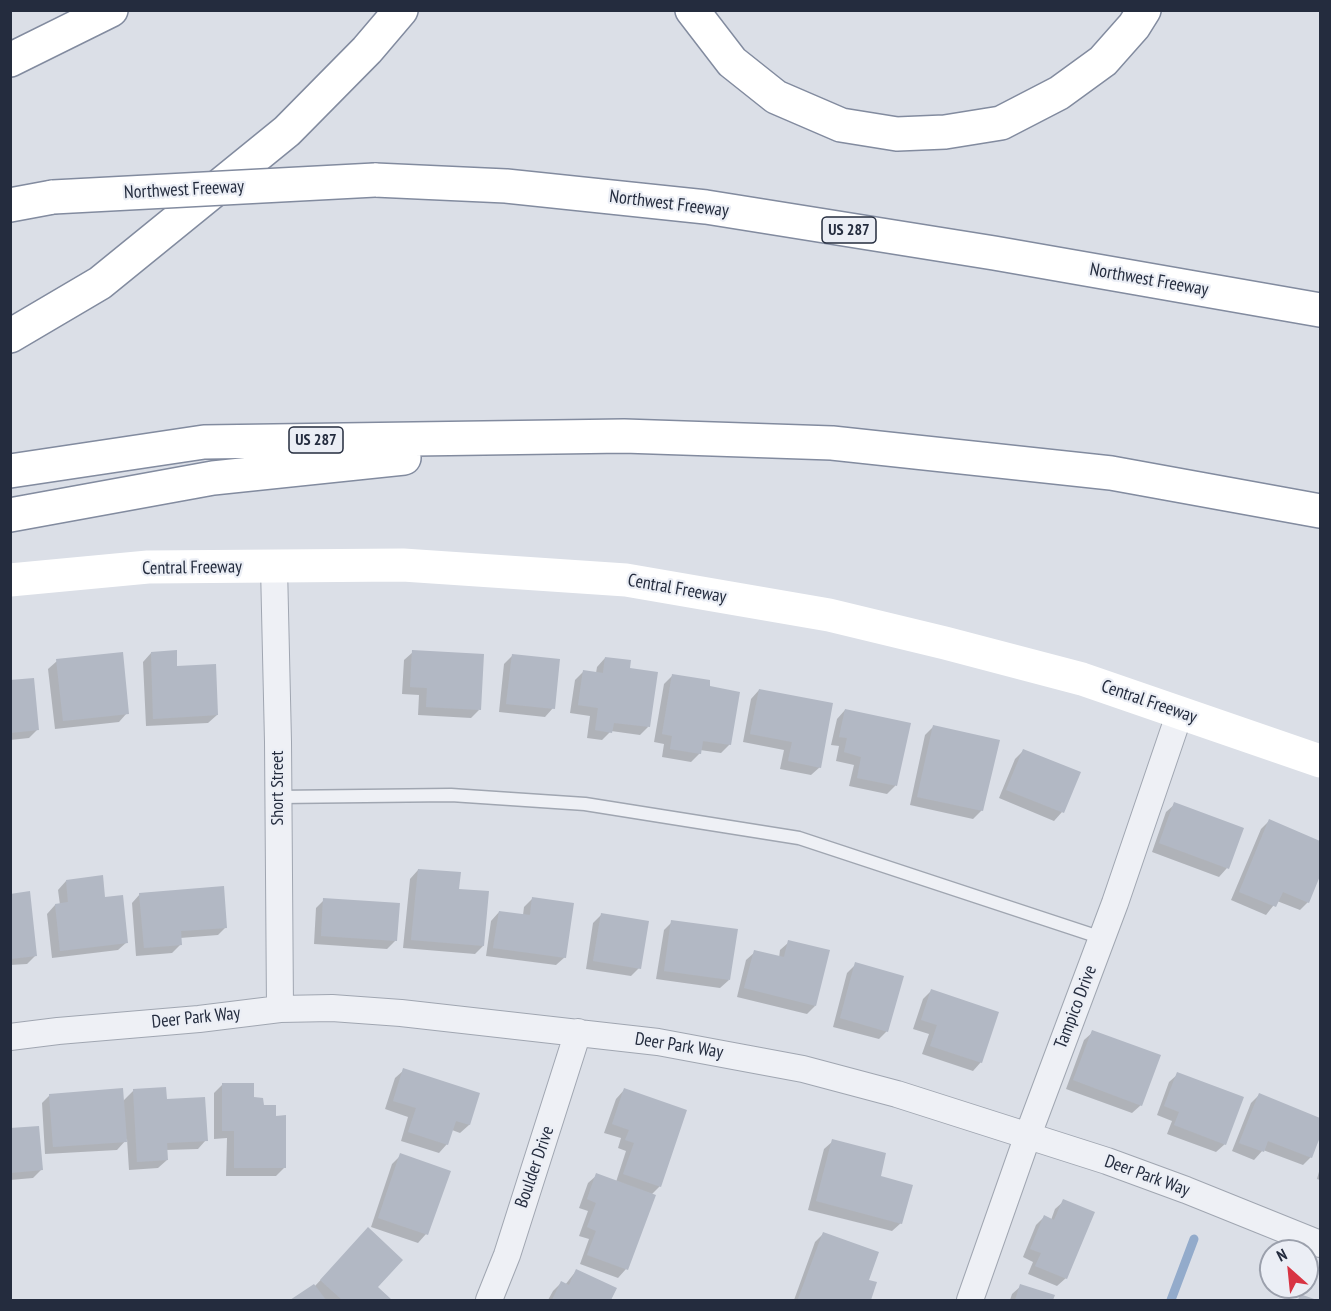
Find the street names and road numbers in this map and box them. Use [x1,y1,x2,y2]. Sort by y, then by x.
street label: Northwest Freeway [124,176,244,204]
street label: Northwest Freeway [608,186,730,222]
road number: US 287 [822,217,876,243]
street label: Northwest Freeway [1088,259,1210,301]
road number: US 287 [289,427,343,453]
street label: Central Freeway [142,556,242,580]
street label: Central Freeway [626,570,728,608]
street label: Central Freeway [1098,676,1200,728]
street label: Short Street [267,751,289,825]
street label: Tampico Drive [1050,962,1102,1052]
street label: Deer Park Way [151,1003,241,1033]
street label: Deer Park Way [633,1028,725,1064]
street label: Boulder Drive [511,1123,559,1211]
street label: Deer Park Way [1102,1151,1192,1201]

